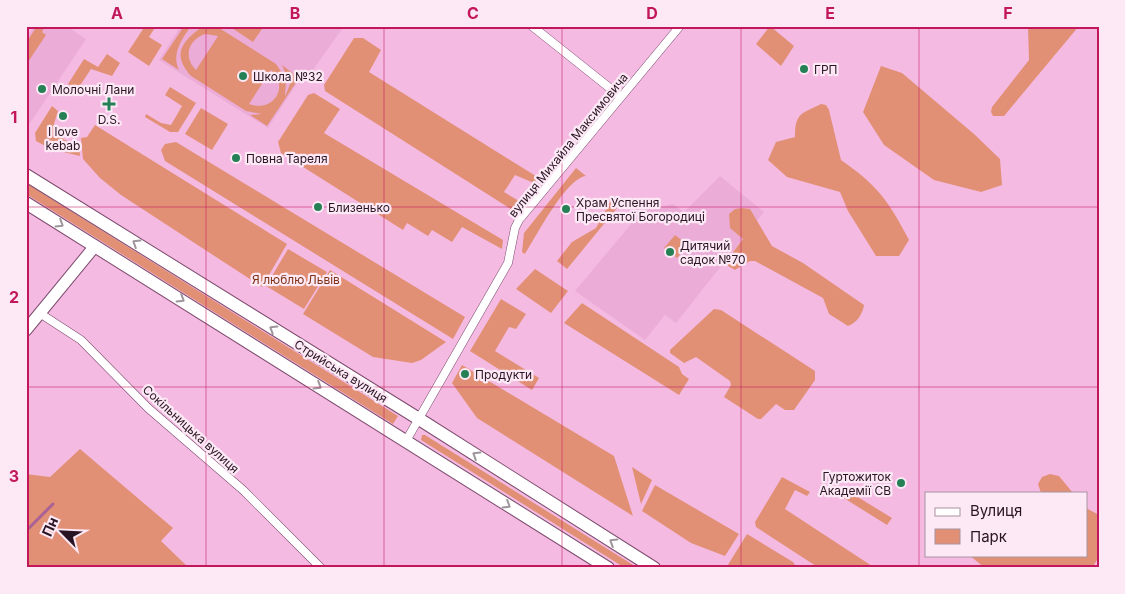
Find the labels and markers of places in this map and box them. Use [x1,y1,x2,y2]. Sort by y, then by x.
place label: ГРП [814,62,838,77]
marker: ГРП [798,63,810,75]
place label: Школа №32 [253,69,323,84]
marker: Школа №32 [237,70,249,82]
place label: Молочні Лани [52,82,134,97]
marker: Молочні Лани [36,83,48,95]
marker: D.S. [103,98,115,110]
marker: I love kebab [57,110,69,122]
place label: D.S. [98,112,120,127]
place label: I love kebab [46,124,80,153]
place label: Повна Тареля [246,151,328,166]
marker: Повна Тареля [230,152,242,164]
place label: Храм Успення Пресвятої Богородиці [576,195,705,224]
place label: Близенько [328,200,390,215]
marker: Близенько [312,201,324,213]
marker: Храм Успення Пресвятої Богородиці [560,203,572,215]
place label: Дитячий садок №70 [680,238,746,267]
marker: Дитячий садок №70 [664,246,676,258]
place label: Продукти [475,367,532,382]
marker: Продукти [459,368,471,380]
place label: Гуртожиток Академії СВ [819,469,891,498]
marker: Гуртожиток Академії СВ [895,477,907,489]

